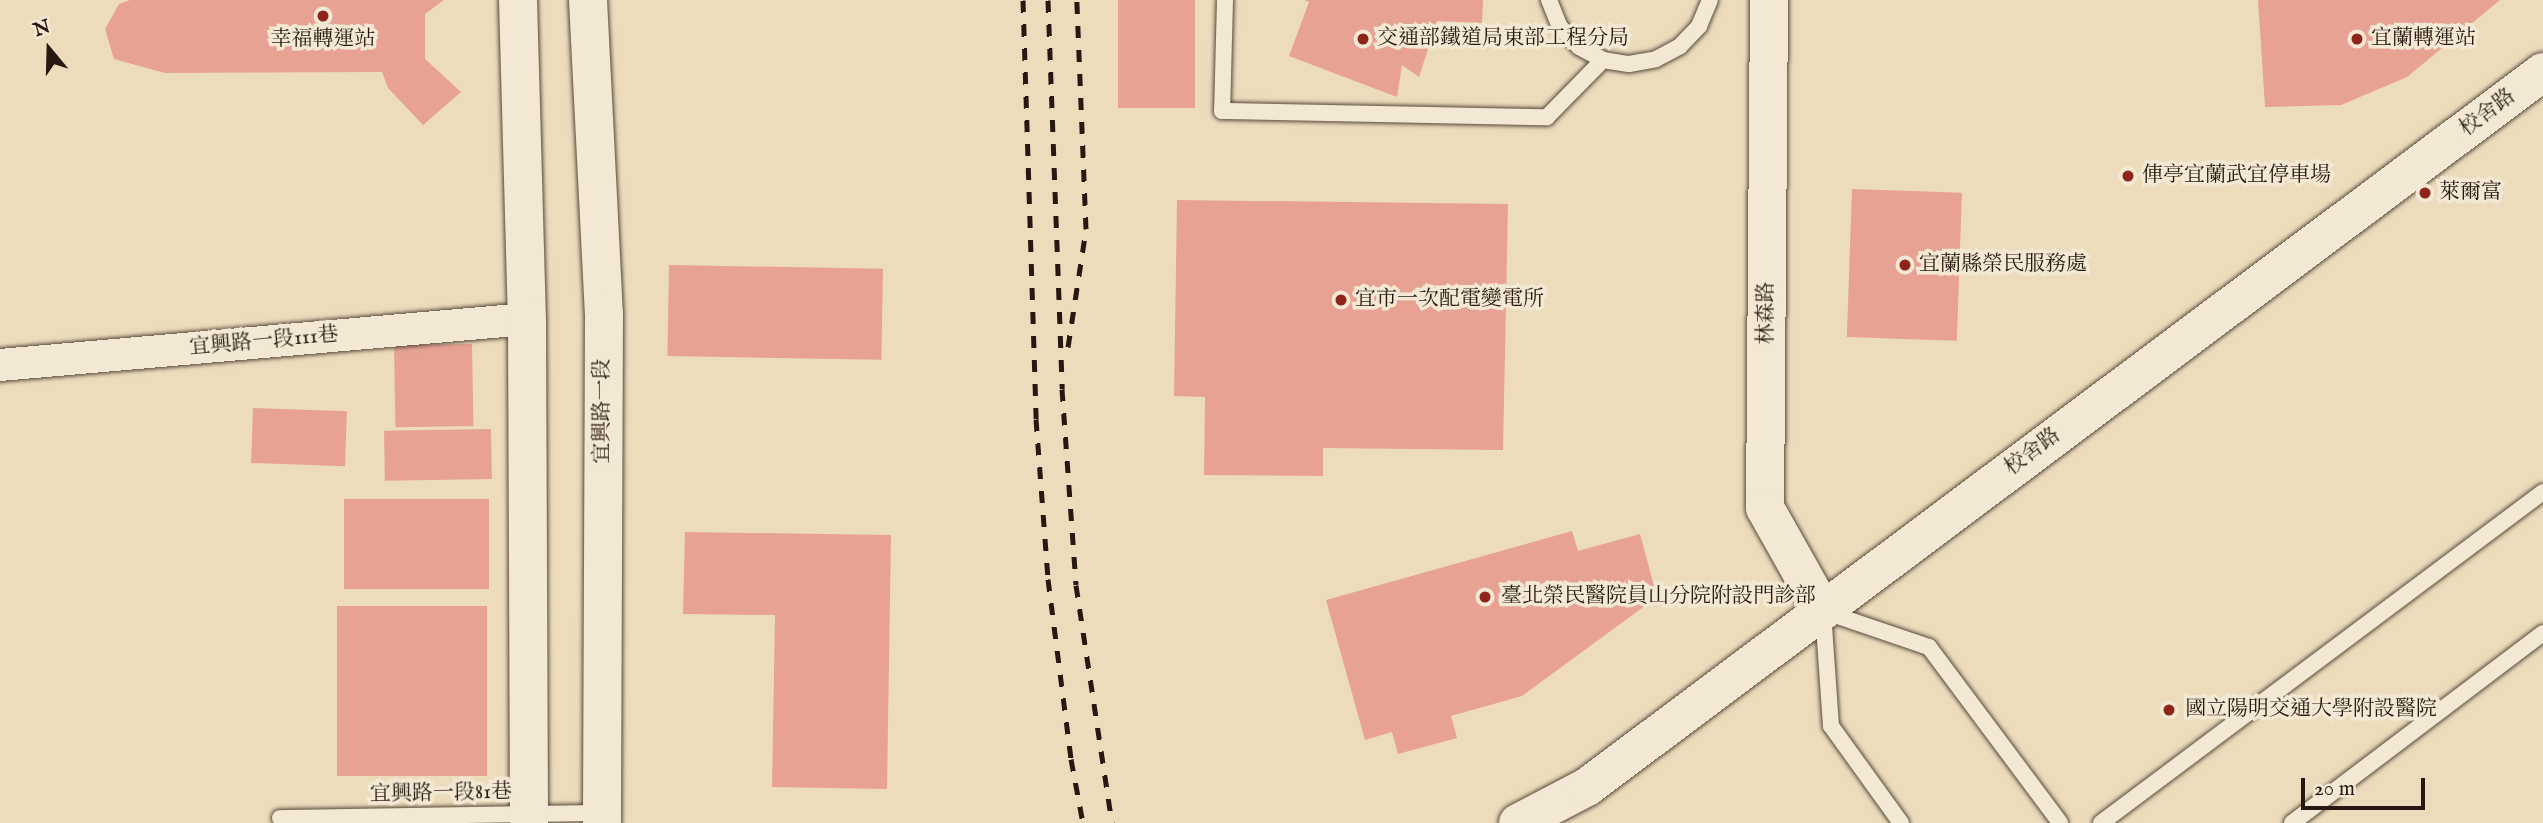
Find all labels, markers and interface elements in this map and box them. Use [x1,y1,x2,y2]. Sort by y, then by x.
marker: 幸福轉運站 [315,8,331,24]
north arrow [14,14,84,84]
text: N [30,15,54,43]
place label: 交通部鐵道局東部工程分局 [1377,26,1629,52]
place label: 宜蘭轉運站 [2371,26,2476,52]
place label: 幸福轉運站 [271,27,375,53]
marker: 交通部鐵道局東部工程分局 [1355,31,1371,47]
marker: 宜蘭轉運站 [2349,31,2365,47]
street label: 校舍路 [2455,84,2521,142]
place label: 俥亭宜蘭武宜停車場 [2142,163,2331,189]
marker: 俥亭宜蘭武宜停車場 [2120,168,2136,184]
place label: 萊爾富 [2439,180,2502,206]
marker: 萊爾富 [2417,185,2433,201]
place label: 宜蘭縣榮民服務處 [1919,252,2087,278]
marker: 宜蘭縣榮民服務處 [1897,257,1913,273]
street label: 林森路 [1754,282,1780,344]
place label: 宜市一次配電變電所 [1355,287,1544,313]
marker: 宜市一次配電變電所 [1333,292,1349,308]
street label: 宜興路一段111巷 [188,323,340,361]
street label: 宜興路一段 [590,359,616,463]
street label: 校舍路 [2000,423,2066,481]
place label: 臺北榮民醫院員山分院附設門診部 [1501,584,1816,610]
marker: 臺北榮民醫院員山分院附設門診部 [1475,587,1495,607]
place label: 國立陽明交通大學附設醫院 [2185,697,2437,723]
marker: 國立陽明交通大學附設醫院 [2159,700,2179,720]
scale bar [2305,764,2429,808]
text: 20 m [2314,776,2355,803]
street label: 宜興路一段81巷 [370,780,512,808]

